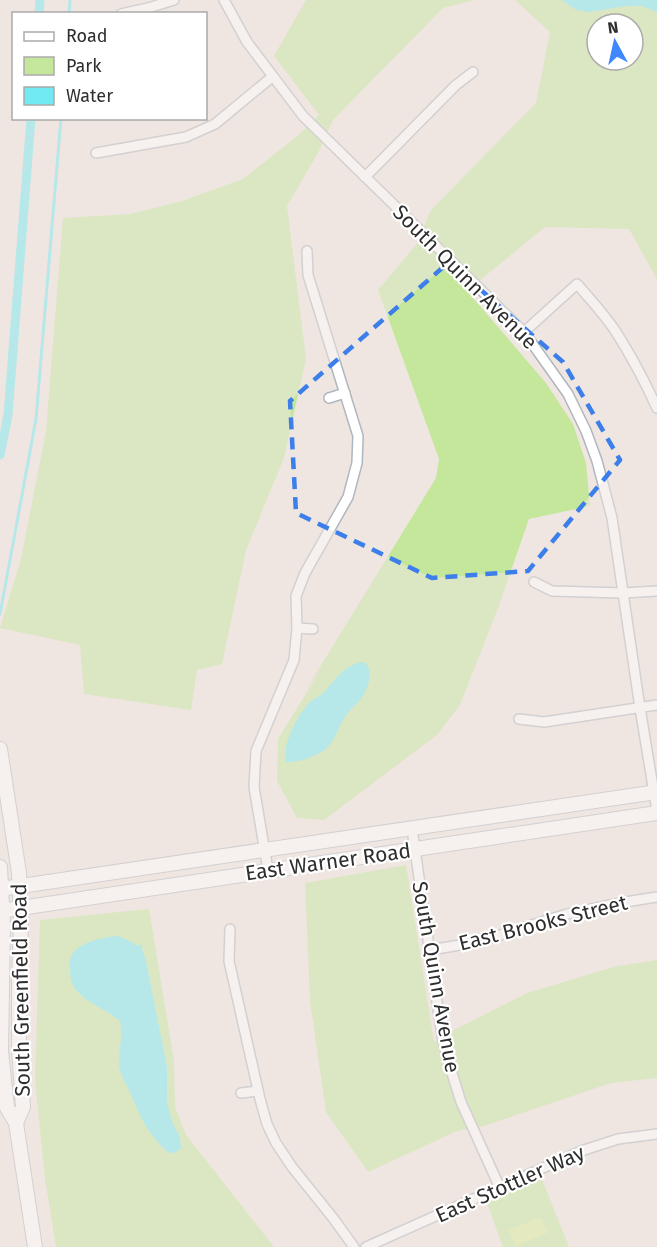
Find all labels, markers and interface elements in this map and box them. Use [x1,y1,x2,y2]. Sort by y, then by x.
legend [12,12,207,120]
north arrow [585,12,645,72]
text: N [606,17,620,38]
text: Road [66,25,108,47]
text: Park [66,55,102,77]
text: Water [66,85,113,107]
street label: South Quinn Avenue [387,199,543,355]
street label: East Warner Road [243,837,413,887]
street label: South Quinn Avenue [406,879,466,1075]
street label: South Greenfield Road [6,883,36,1097]
street label: East Brooks Street [456,889,630,957]
street label: East Stottler Way [431,1139,589,1228]

